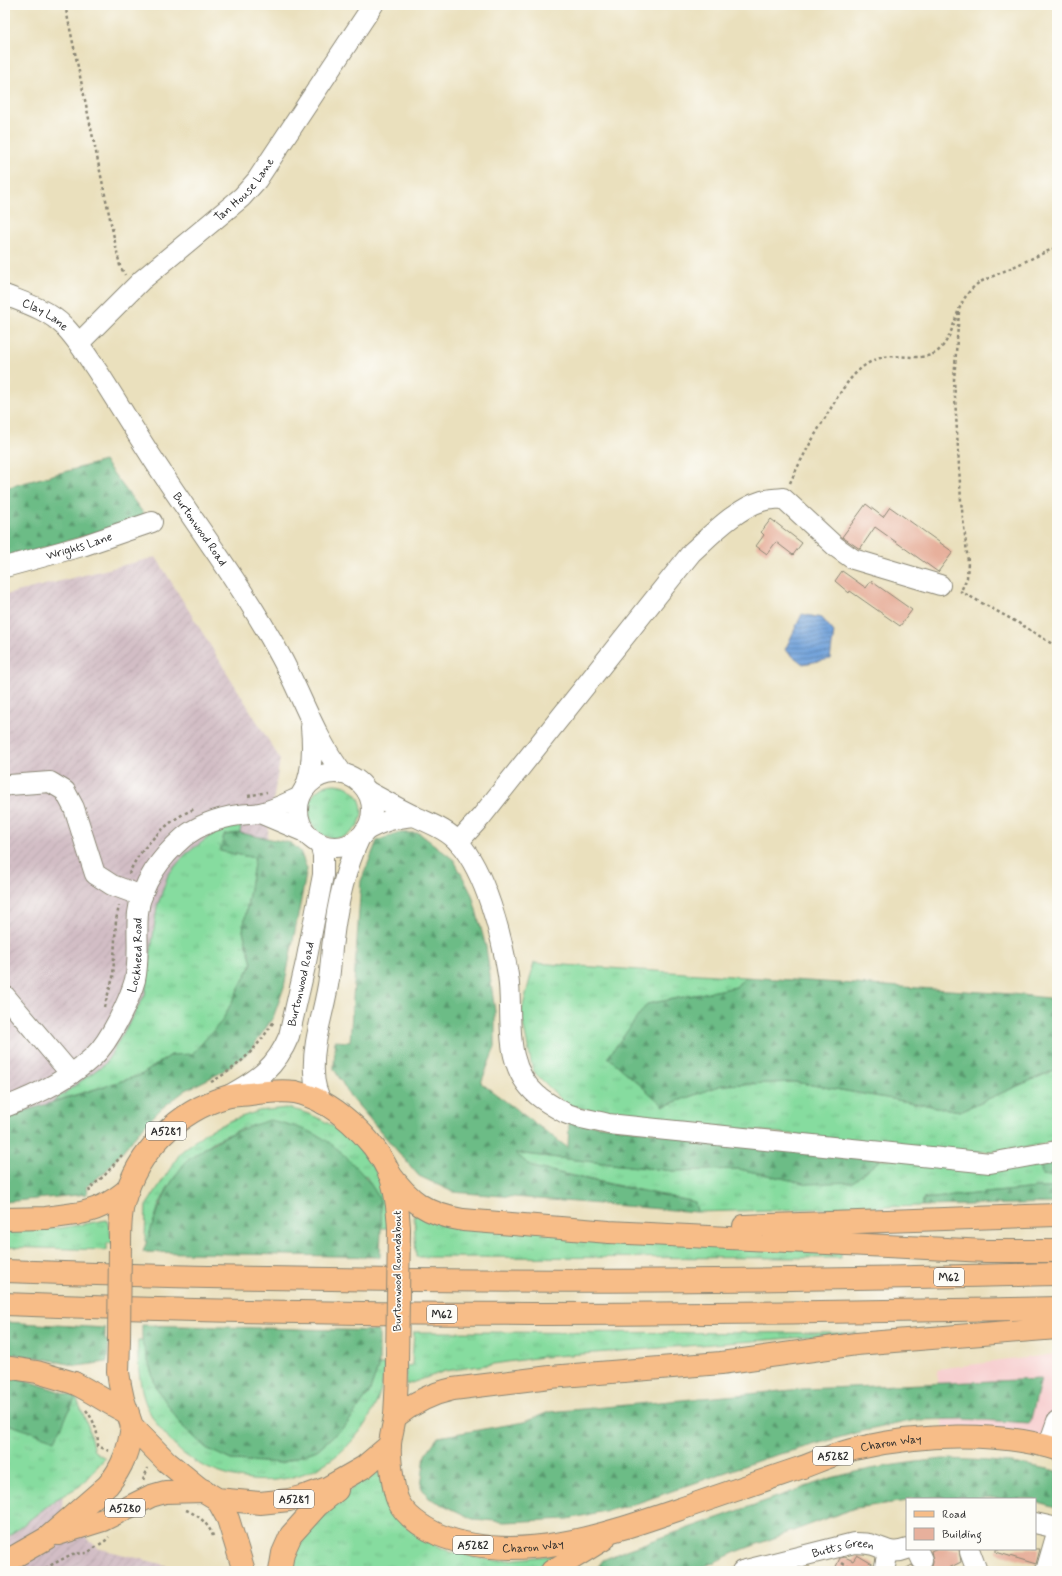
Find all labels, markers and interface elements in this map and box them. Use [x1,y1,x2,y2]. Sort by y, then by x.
street label: Tan House Lane [211,155,279,226]
street label: Clay Lane [19,295,72,335]
street label: Burtonwood Road [168,490,230,570]
street label: Wrights Lane [44,529,115,564]
street label: Lockheed Road [124,917,147,995]
street label: Burtonwood Road [284,940,319,1028]
road number: A5281 [146,1122,186,1140]
street label: Burtonwood Roundabout [390,1210,406,1331]
road number: M62 [934,1268,964,1286]
road number: M62 [427,1305,457,1323]
street label: Charon Way [859,1431,922,1456]
road number: A5282 [813,1447,853,1465]
road number: A5281 [274,1490,314,1508]
legend [906,1498,1036,1550]
road number: A5280 [105,1499,145,1517]
text: Road [942,1507,966,1523]
text: Building [942,1527,982,1544]
road number: A5282 [453,1536,493,1554]
street label: Charon Way [502,1536,565,1557]
street label: Butts Green [810,1536,876,1562]

